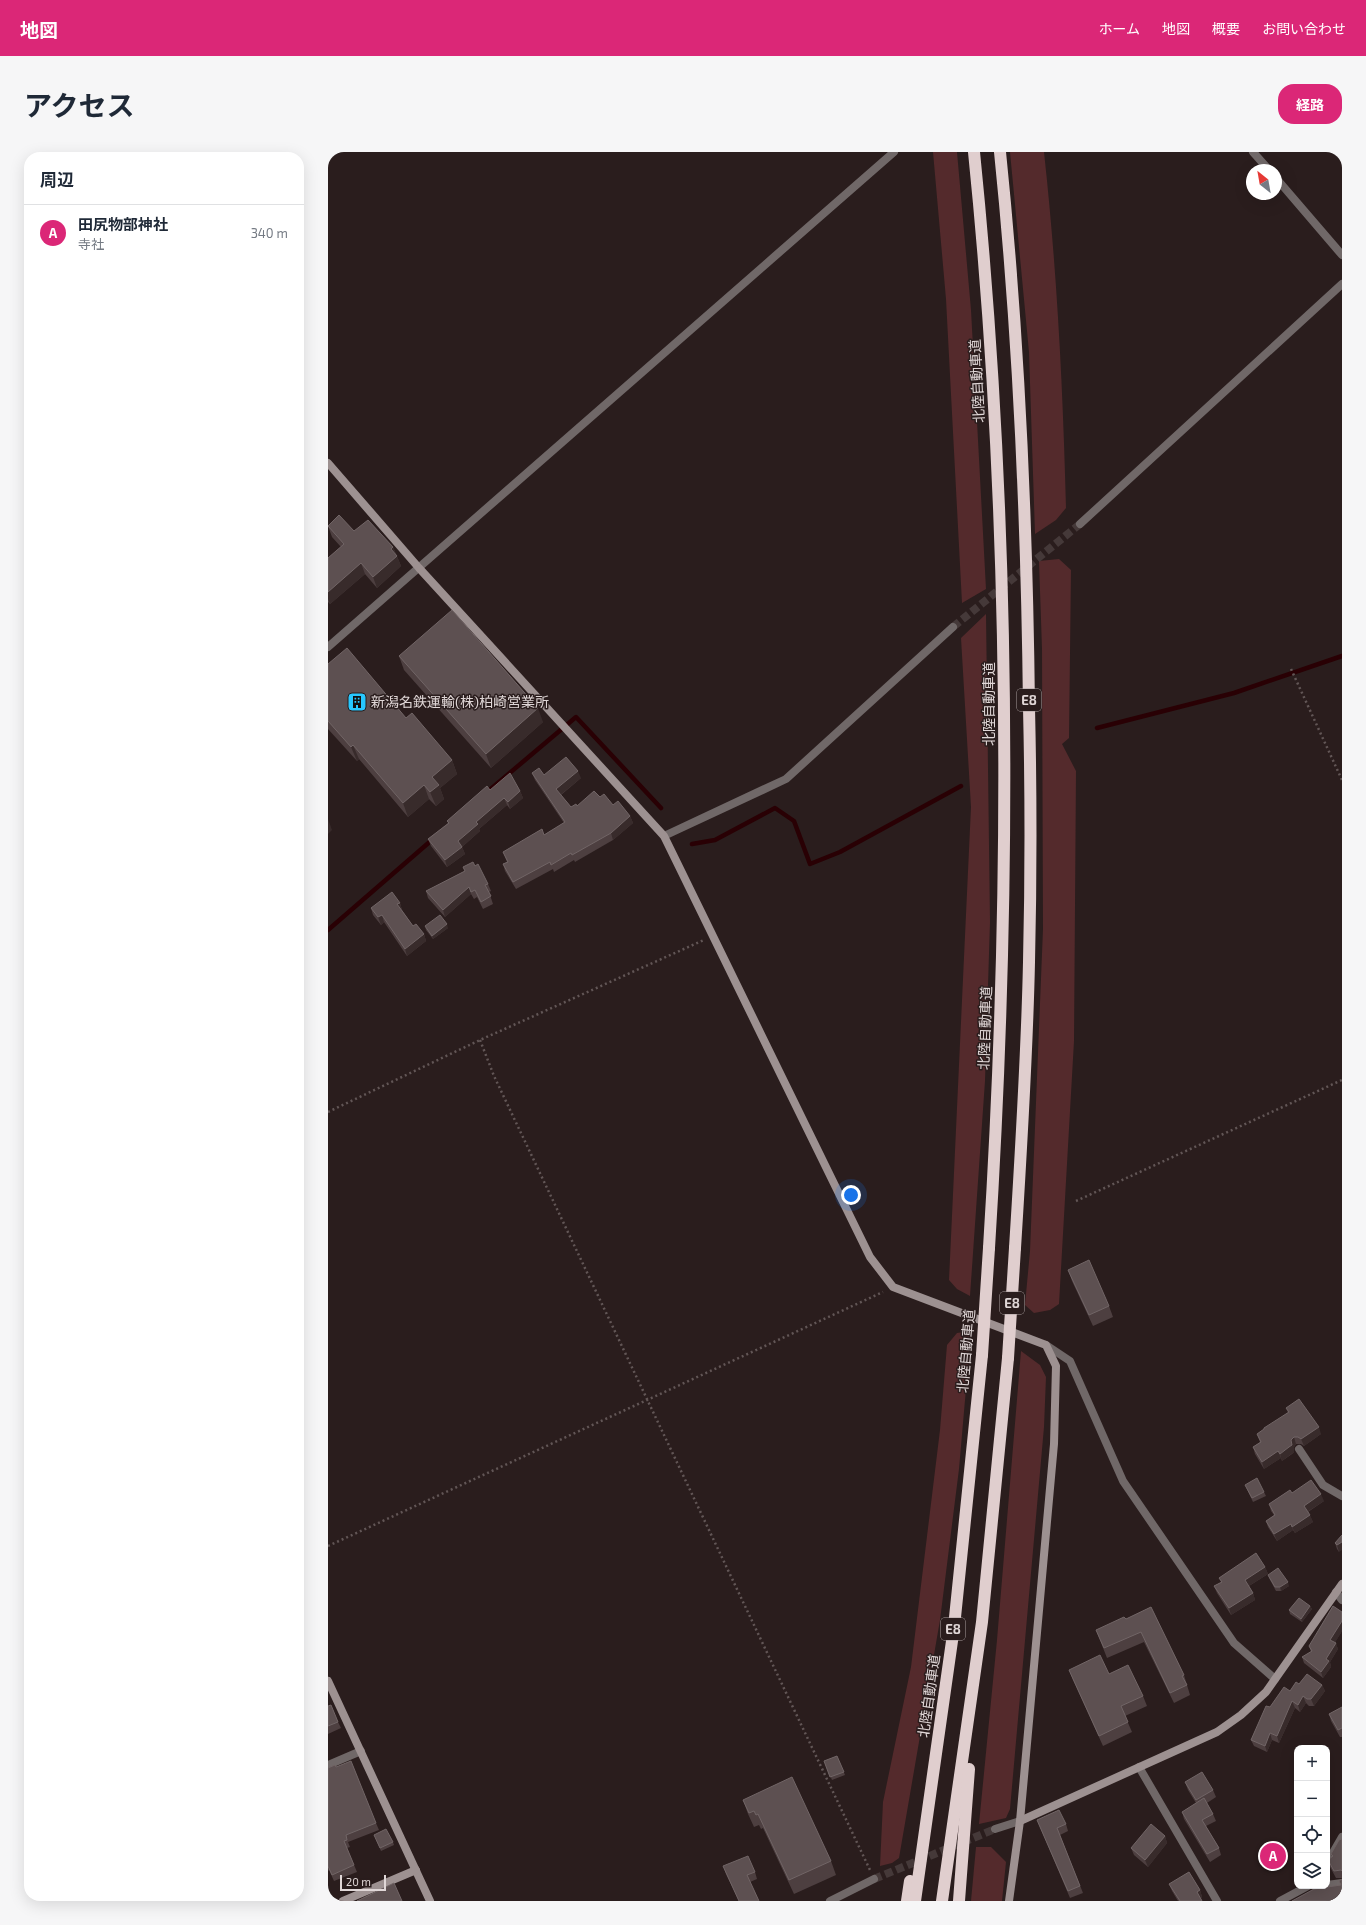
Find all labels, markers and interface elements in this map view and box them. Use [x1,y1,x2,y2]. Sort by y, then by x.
text: 地図 [20,18,58,41]
text: ホーム [1098,20,1140,37]
text: 地図 [1162,20,1190,37]
text: 概要 [1212,20,1240,37]
text: お問い合わせ [1262,20,1346,37]
button: 経路 [1278,84,1342,124]
text: アクセス [24,88,135,122]
north arrow [1246,164,1282,200]
text: 周辺 [40,169,74,189]
text: 田尻物部神社 [78,215,168,233]
text: A [49,225,57,241]
text: 340 m [251,225,288,241]
text: 寺社 [78,236,104,252]
street label: 北陸自動車道 [966,339,987,423]
street label: 北陸自動車道 [980,662,997,746]
road number: E8 [1017,689,1041,711]
building icon: 新潟名鉄運輸(株)柏崎営業所 [346,691,368,713]
place label: 新潟名鉄運輸(株)柏崎営業所 [371,693,549,710]
street label: 北陸自動車道 [975,986,994,1070]
your location [841,1185,861,1205]
road number: E8 [1000,1292,1024,1314]
street label: 北陸自動車道 [953,1308,978,1394]
road number: E8 [941,1618,965,1640]
street label: 北陸自動車道 [914,1653,943,1739]
map controls [1294,1745,1330,1889]
button: + [1294,1745,1330,1781]
button: − [1294,1781,1330,1817]
button: locate [1294,1817,1330,1853]
pin: A [1260,1841,1286,1871]
button: layers [1294,1853,1330,1889]
scale bar [340,1873,386,1892]
text: 20 m [346,1875,371,1888]

